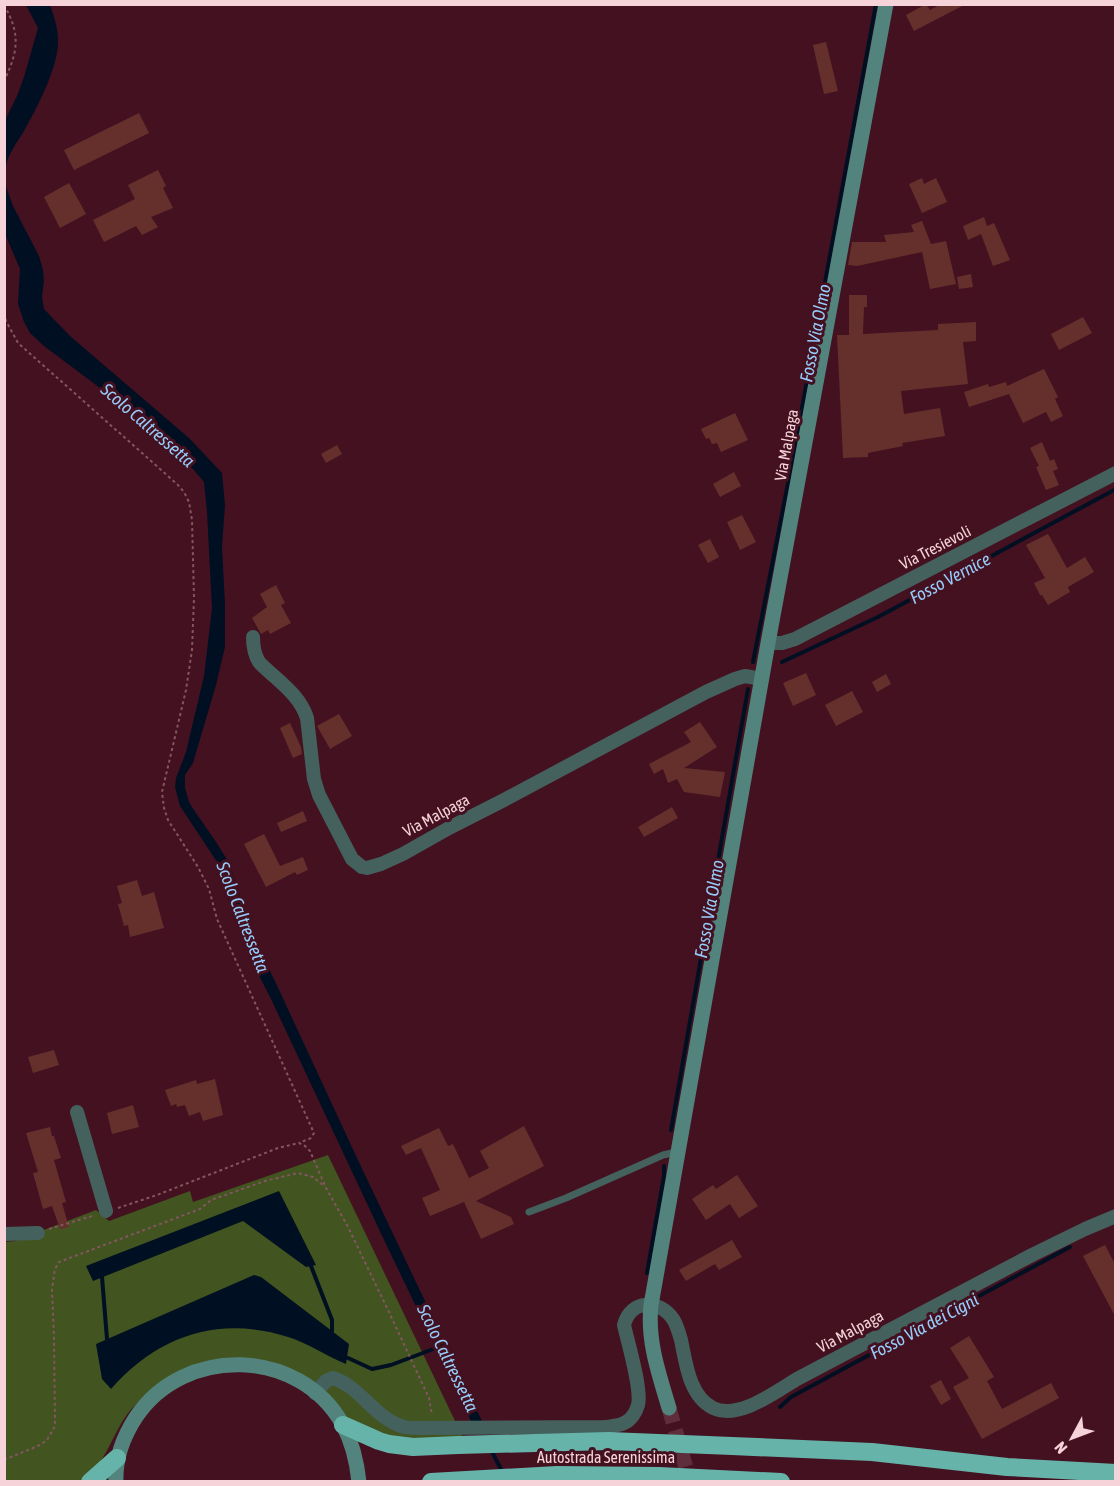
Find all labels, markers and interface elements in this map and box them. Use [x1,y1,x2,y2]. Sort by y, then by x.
water label: Fosso Via Olmo [795,282,835,384]
water label: Scolo Caltressetta [96,378,199,472]
street label: Via Malpaga [771,408,802,482]
street label: Via Tresievoli [896,521,974,573]
water label: Fosso Vernice [906,548,994,608]
street label: Via Malpaga [400,790,473,841]
water label: Scolo Caltressetta [212,858,274,976]
water label: Fosso Via Olmo [690,858,728,960]
water label: Fosso Via dei Cigni [866,1289,982,1363]
water label: Scolo Caltressetta [412,1300,483,1416]
street label: Via Malpaga [814,1306,887,1357]
north arrow [1042,1408,1102,1468]
text: N [1051,1438,1071,1457]
street label: Autostrada Serenissima [537,1448,675,1466]

